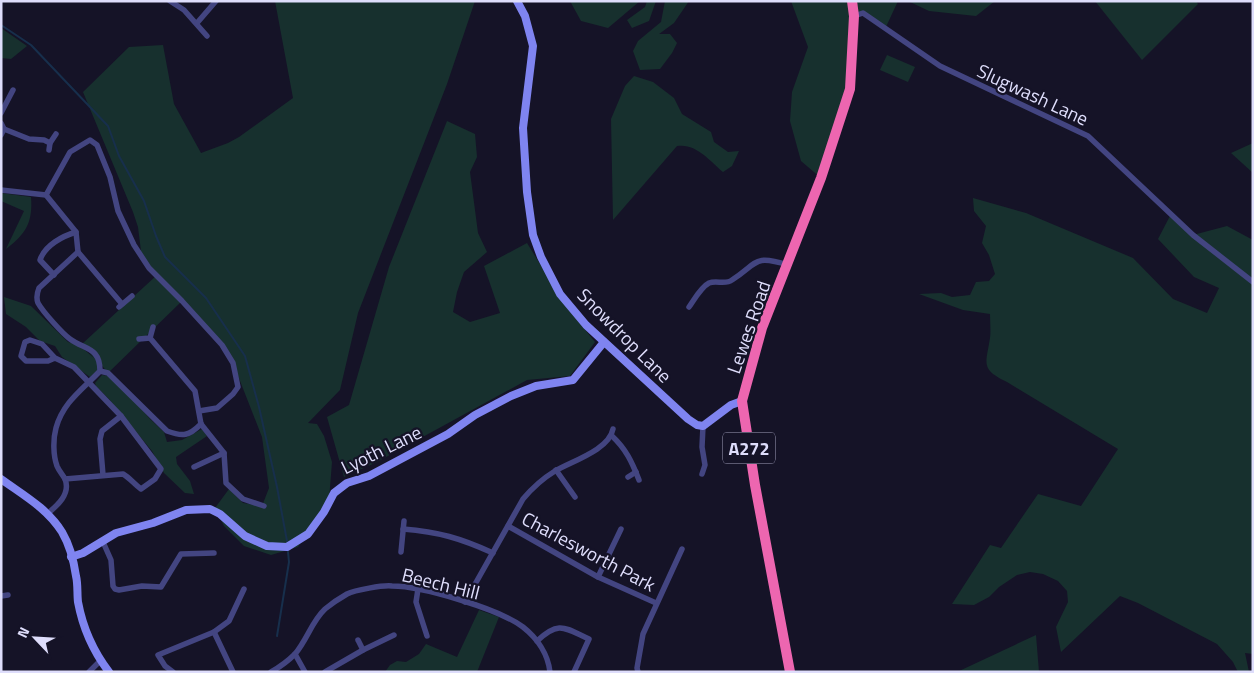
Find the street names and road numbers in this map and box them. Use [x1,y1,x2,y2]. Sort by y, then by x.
street label: Slugwash Lane [972,55,1094,133]
street label: Lewes Road [719,277,777,377]
street label: Snowdrop Lane [571,281,679,389]
street label: Lyoth Lane [336,417,426,481]
road number: A272 [723,432,775,463]
street label: Charlesworth Park [517,504,661,598]
street label: Beech Hill [399,559,483,607]

